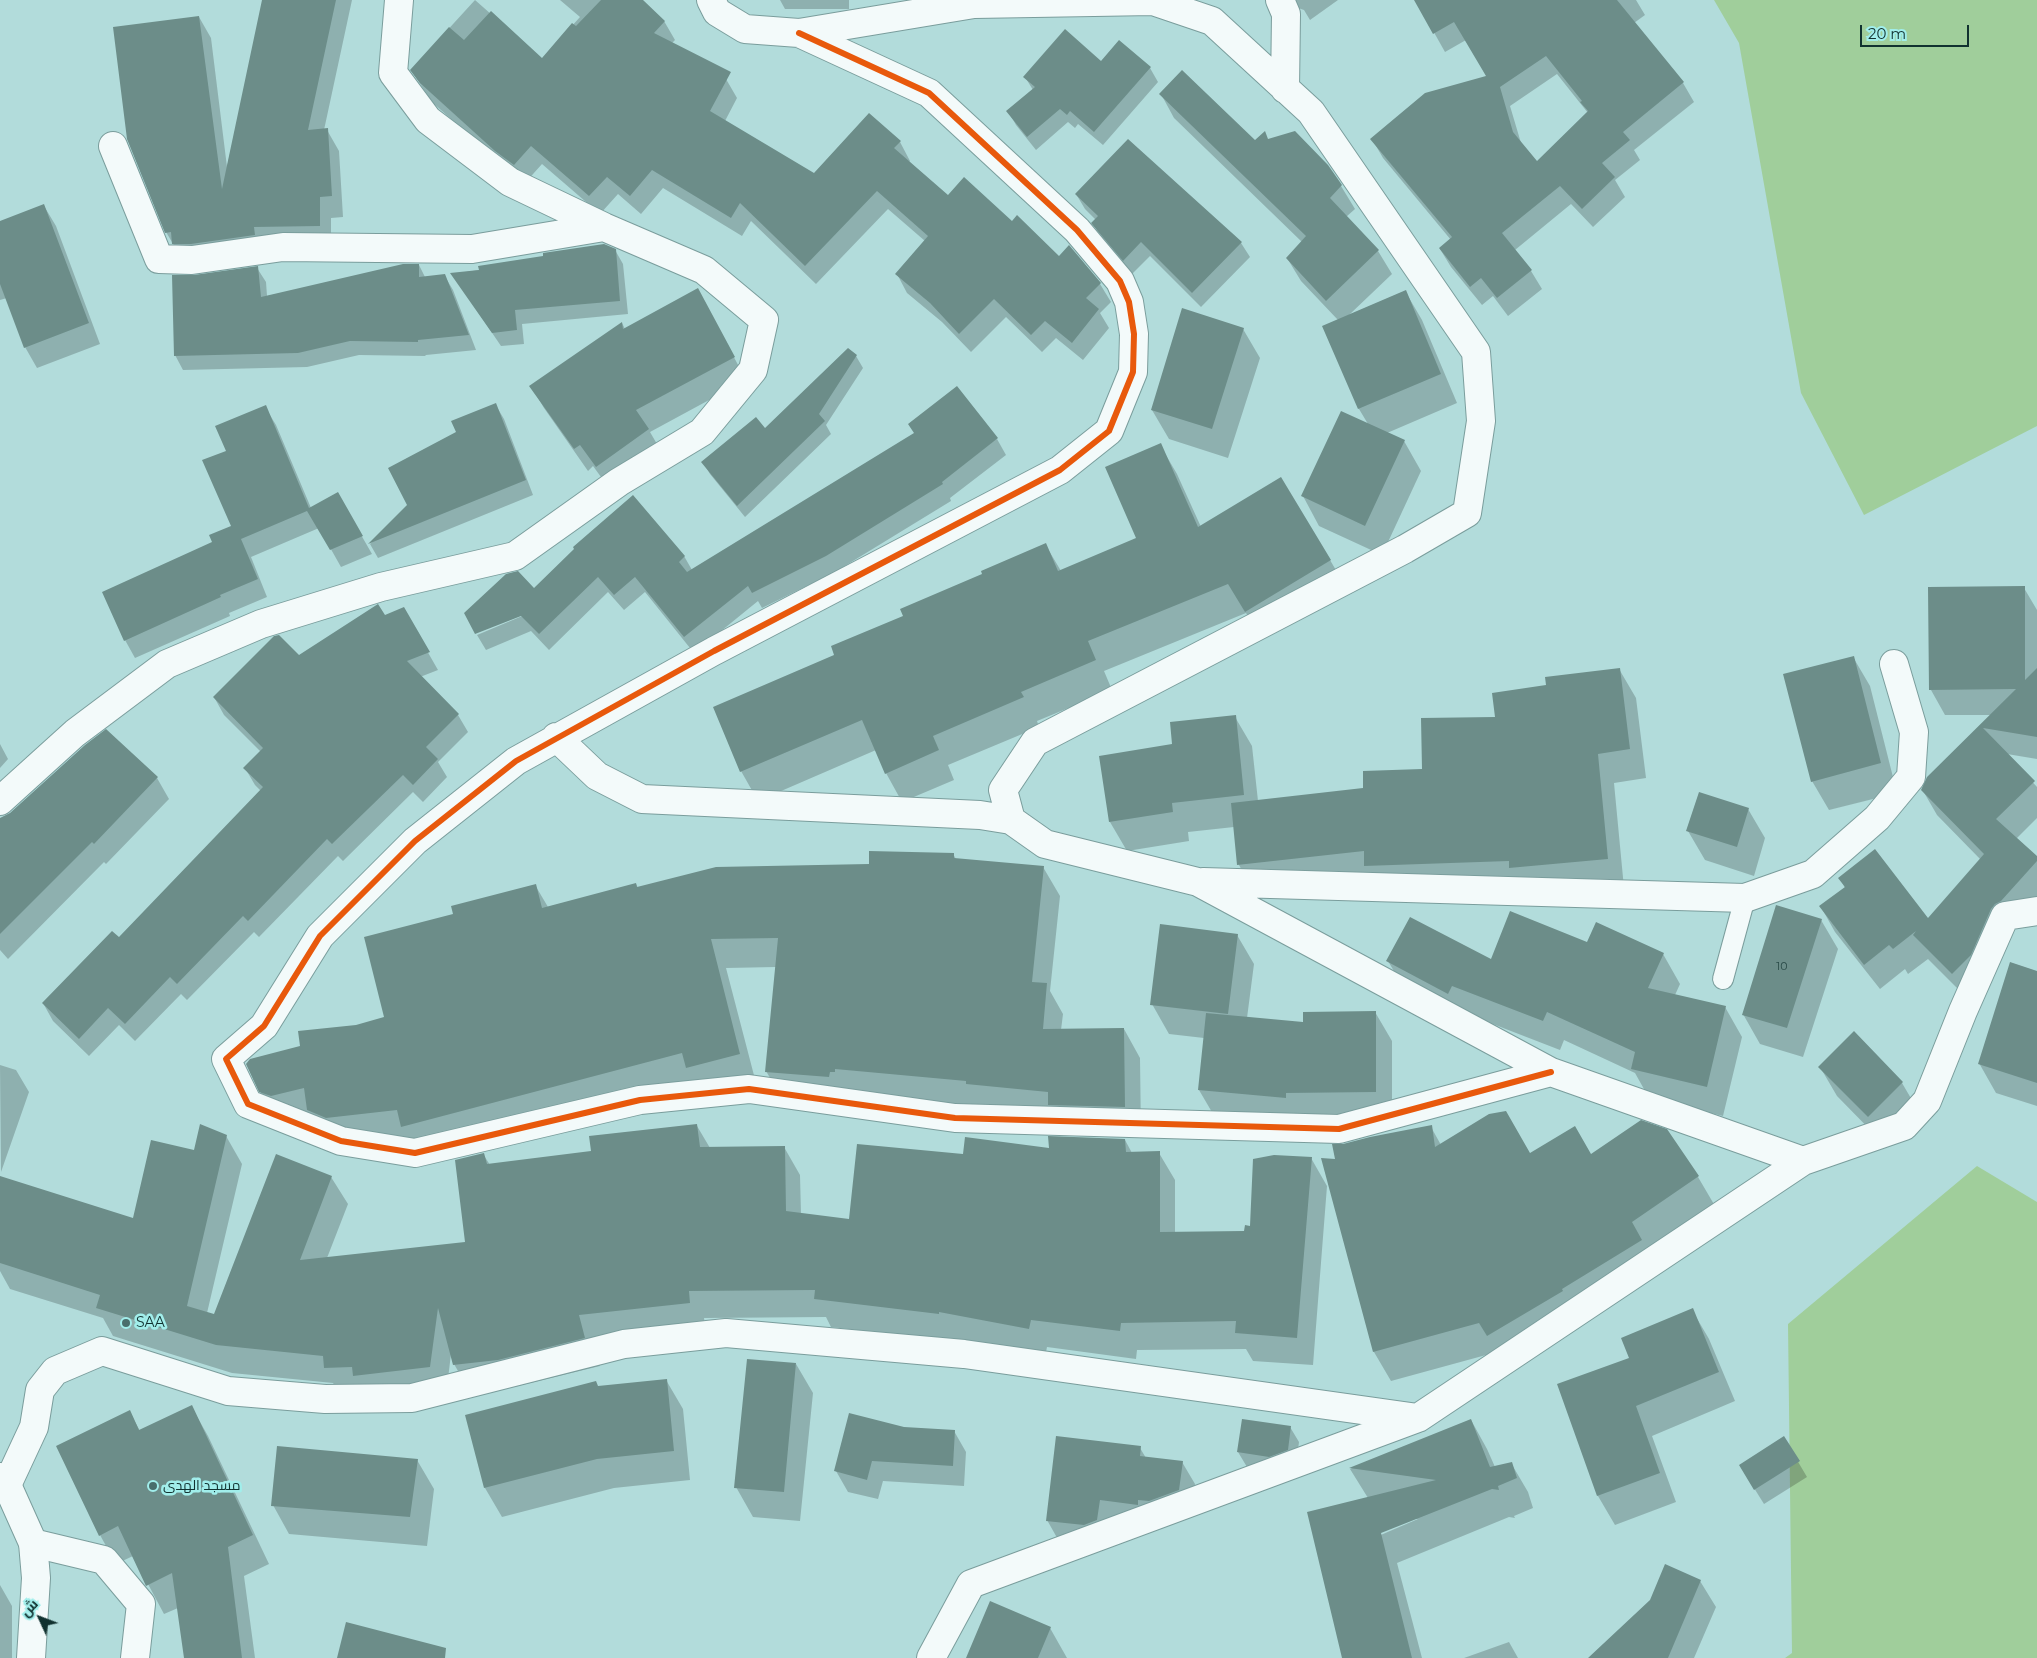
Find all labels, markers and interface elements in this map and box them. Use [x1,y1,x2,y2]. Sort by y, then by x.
scale bar [1862,15,1971,47]
text: 20 m [1868,24,1906,43]
house number: 10 [1776,960,1788,974]
place label: SAA [136,1315,165,1331]
marker: SAA [120,1317,132,1329]
place label: مسجد الهدى [163,1478,241,1494]
marker: مسجد الهدى [147,1480,159,1492]
north arrow [15,1593,65,1643]
text: ش [16,1595,42,1620]

